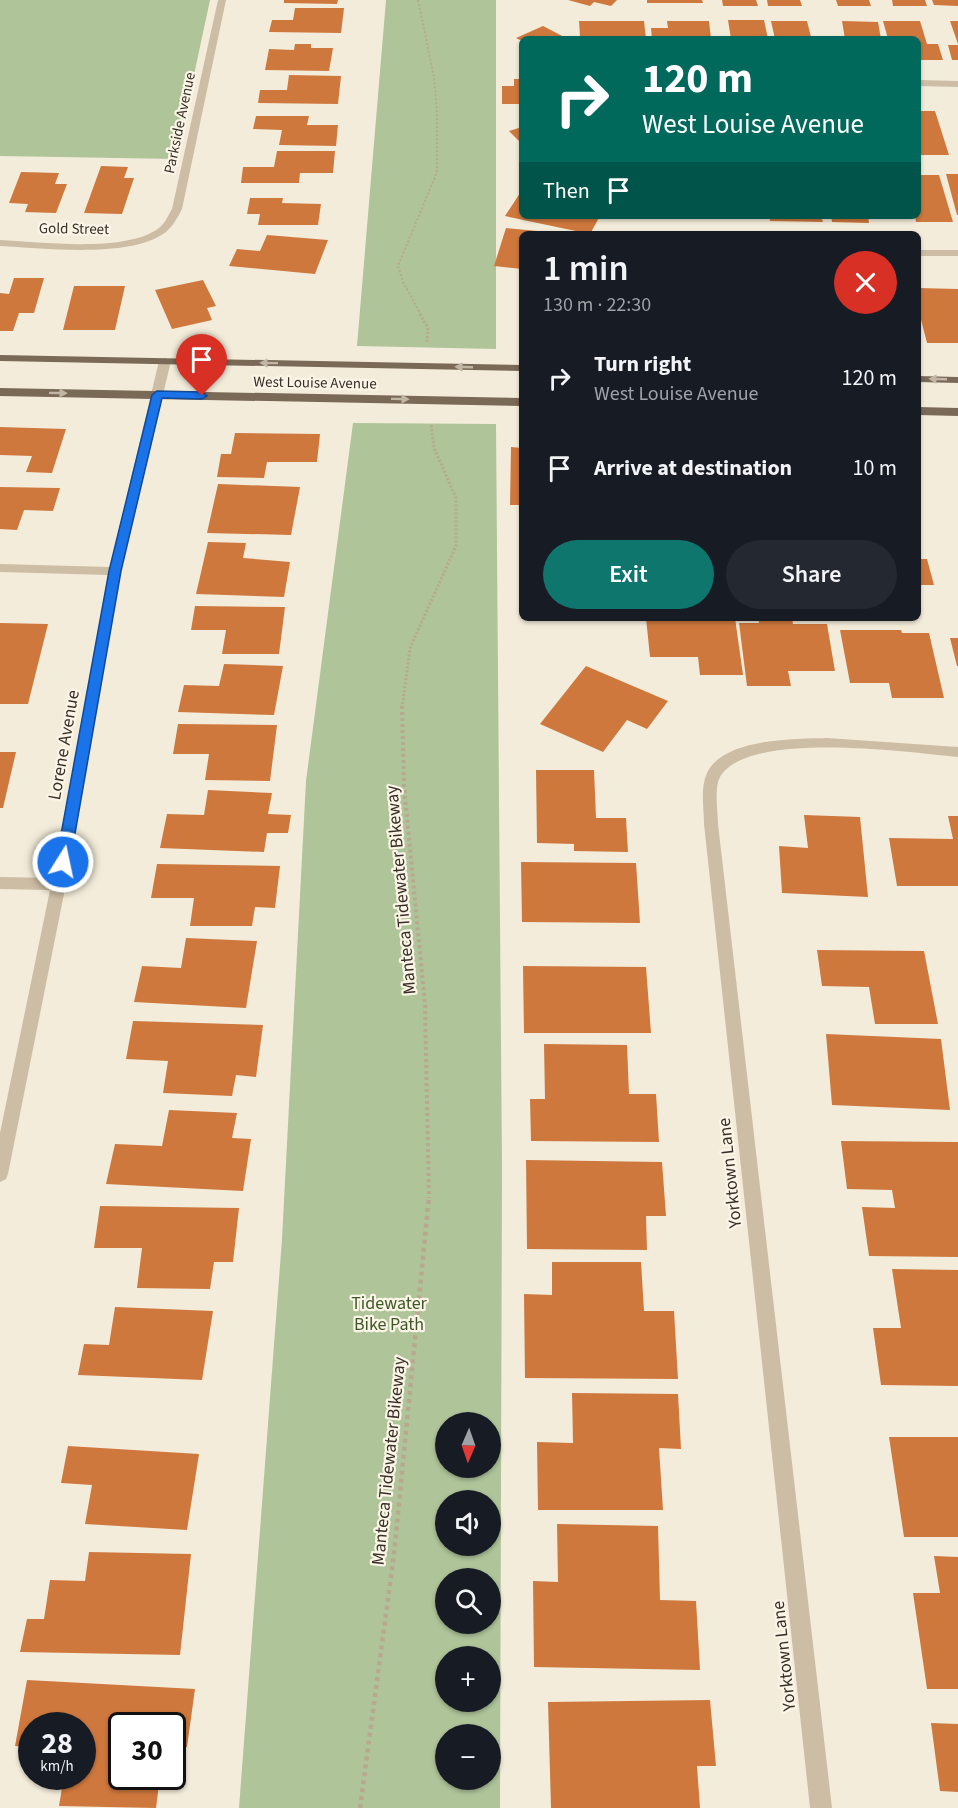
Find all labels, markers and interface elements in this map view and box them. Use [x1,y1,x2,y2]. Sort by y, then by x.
text: 120 m [642,49,753,109]
icon: right [543,60,621,138]
street label: Parkside Avenue [159,70,201,176]
text: West Louise Avenue [642,105,864,144]
icon: arrive [602,174,635,207]
text: Then [543,175,590,207]
street label: Gold Street [39,218,109,240]
text: 1 min [543,243,629,294]
button: close [834,251,897,314]
text: 130 m · 22:30 [543,291,651,319]
pin [176,334,227,396]
icon: arrive [185,343,218,376]
text: Turn right [594,348,691,380]
one-way arrow [259,358,278,368]
one-way arrow [454,362,473,371]
icon: right [543,362,576,395]
text: 120 m [842,362,897,394]
street label: West Louise Avenue [253,371,377,395]
one-way arrow [928,375,947,384]
text: West Louise Avenue [594,380,758,408]
one-way arrow [49,388,68,398]
one-way arrow [391,394,410,404]
icon: arrive [543,452,576,485]
text: Arrive at destination [594,452,792,484]
text: 10 m [852,452,897,484]
button: Exit [543,540,714,609]
button: Share [726,540,897,609]
street label: Lorene Avenue [42,688,86,802]
street label: Manteca Tidewater Bikeway [379,784,423,996]
position arrow [31,830,95,894]
street label: Yorktown Lane [712,1116,748,1230]
park label: Tidewater Bike Path [351,1291,428,1337]
street label: Manteca Tidewater Bikeway [366,1355,412,1567]
north arrow [435,1412,501,1478]
map controls [435,1412,501,1790]
button: sound [435,1490,501,1556]
button: search [435,1568,501,1634]
street label: Yorktown Lane [766,1599,802,1713]
button: + [435,1646,501,1712]
speed limit sign: 30 [108,1712,186,1790]
text: 28 [41,1722,73,1765]
button: − [435,1724,501,1790]
text: km/h [40,1756,74,1777]

